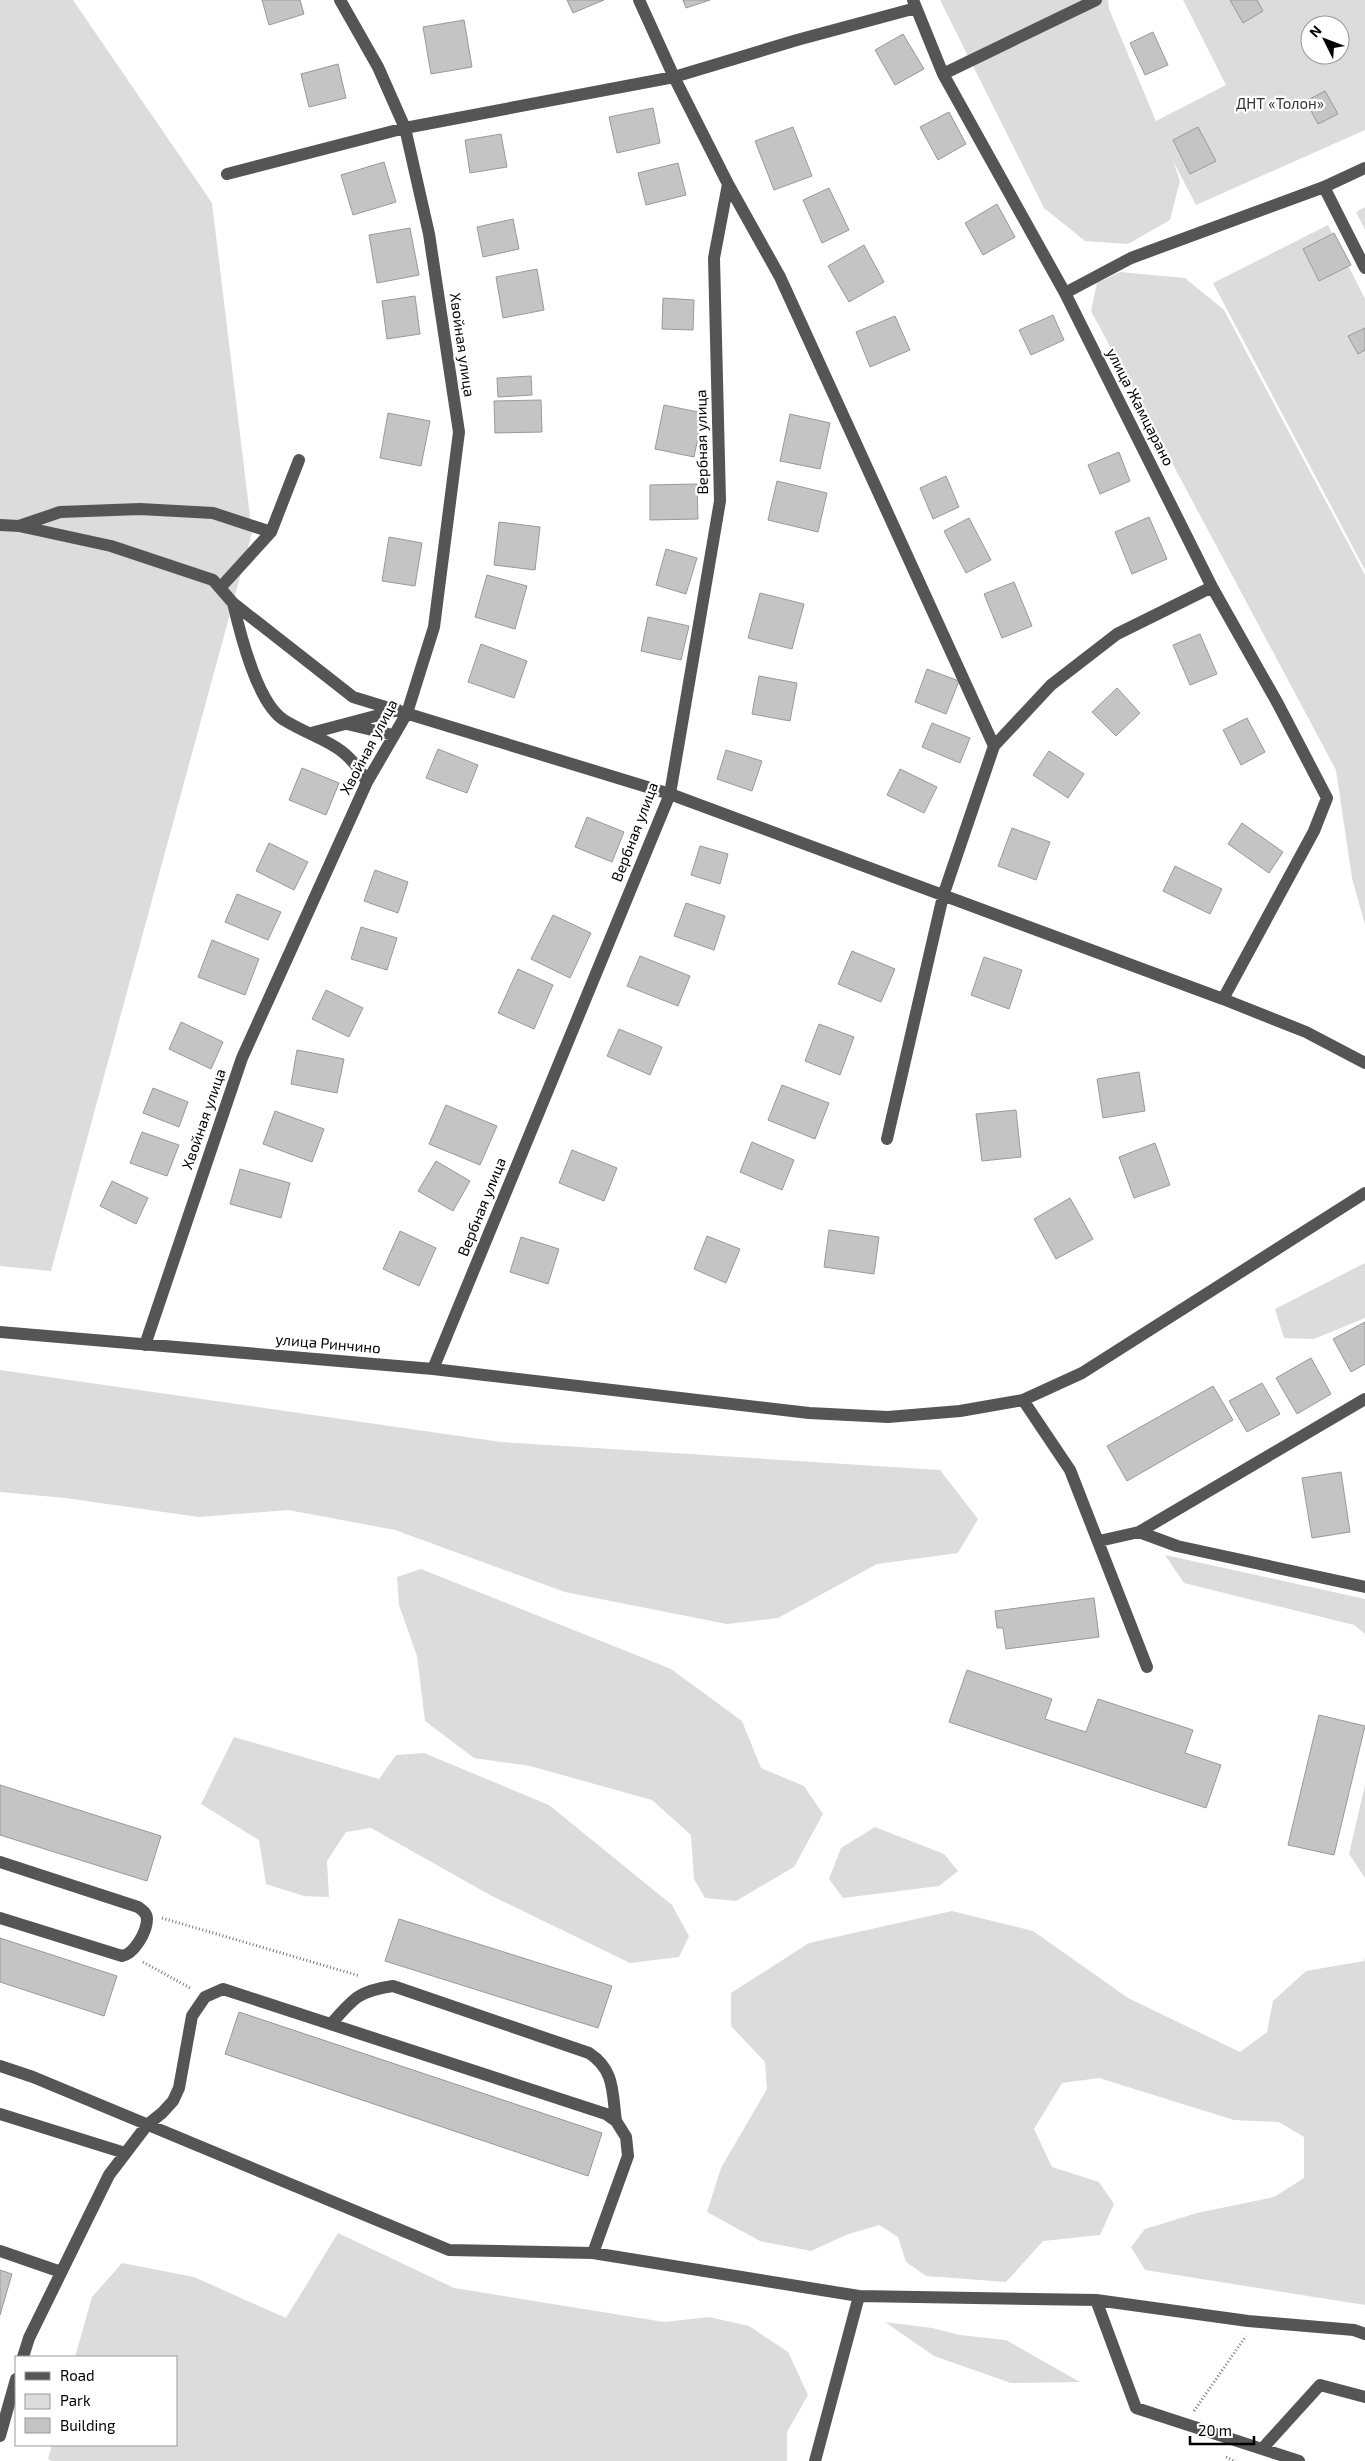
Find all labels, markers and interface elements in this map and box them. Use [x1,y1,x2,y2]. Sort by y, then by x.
north arrow [1300,15,1350,65]
text: N [1305,22,1325,40]
park label: ДНТ «Толон» [1236,94,1324,112]
street label: Хвойная улица [446,291,479,398]
street label: улица Жамцарано [1102,345,1178,469]
street label: Вербная улица [691,389,712,495]
street label: Хвойная улица [335,696,402,798]
street label: Вербная улица [607,779,662,884]
street label: Хвойная улица [177,1066,230,1172]
street label: Вербная улица [453,1155,510,1259]
street label: улица Ринчино [275,1329,382,1358]
legend [15,2356,178,2446]
text: Road [60,2366,95,2384]
text: Park [60,2391,91,2409]
scale bar [1190,2414,1254,2446]
text: Building [60,2416,116,2434]
text: 20 m [1198,2421,1232,2439]

